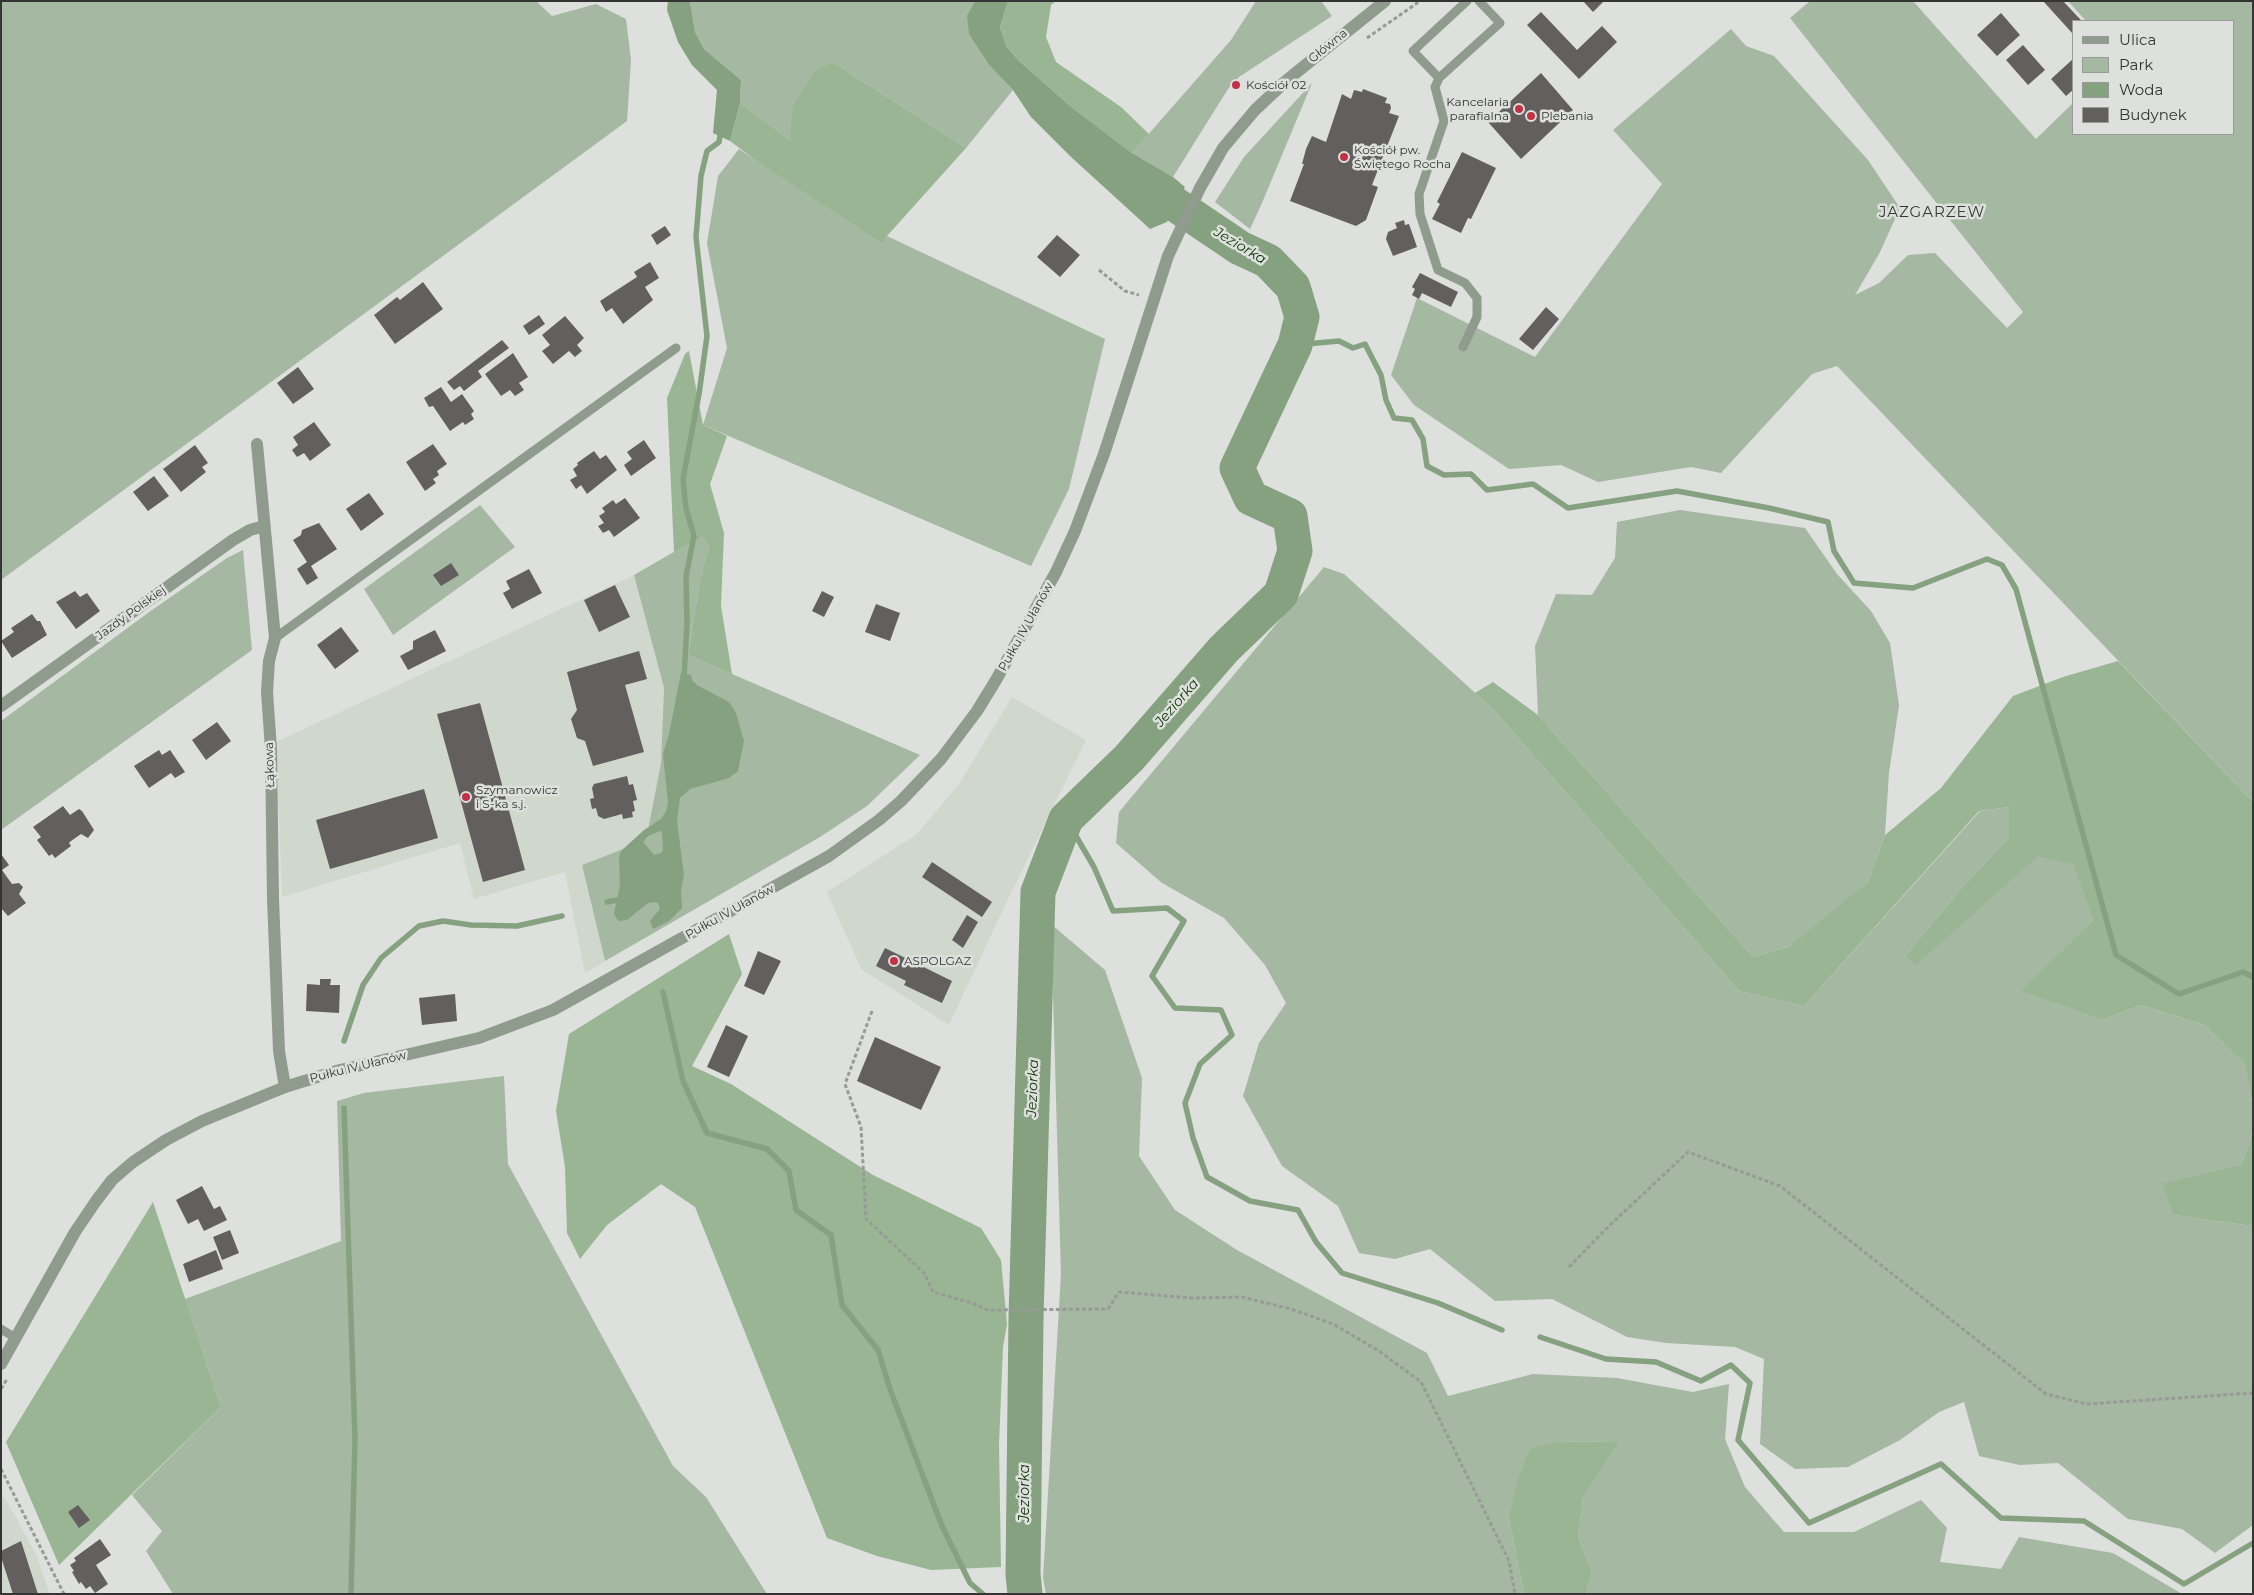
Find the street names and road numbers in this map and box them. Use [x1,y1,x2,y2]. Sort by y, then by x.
street label: Główna [1306,26,1350,66]
street label: Pułku IV Ułanów [996,580,1056,674]
street label: Jazdy Polskiej [93,583,169,643]
street label: Łąkowa [262,742,278,788]
street label: Pułku IV Ułanów [683,882,777,942]
street label: Pułku IV Ułanów [308,1048,408,1086]

